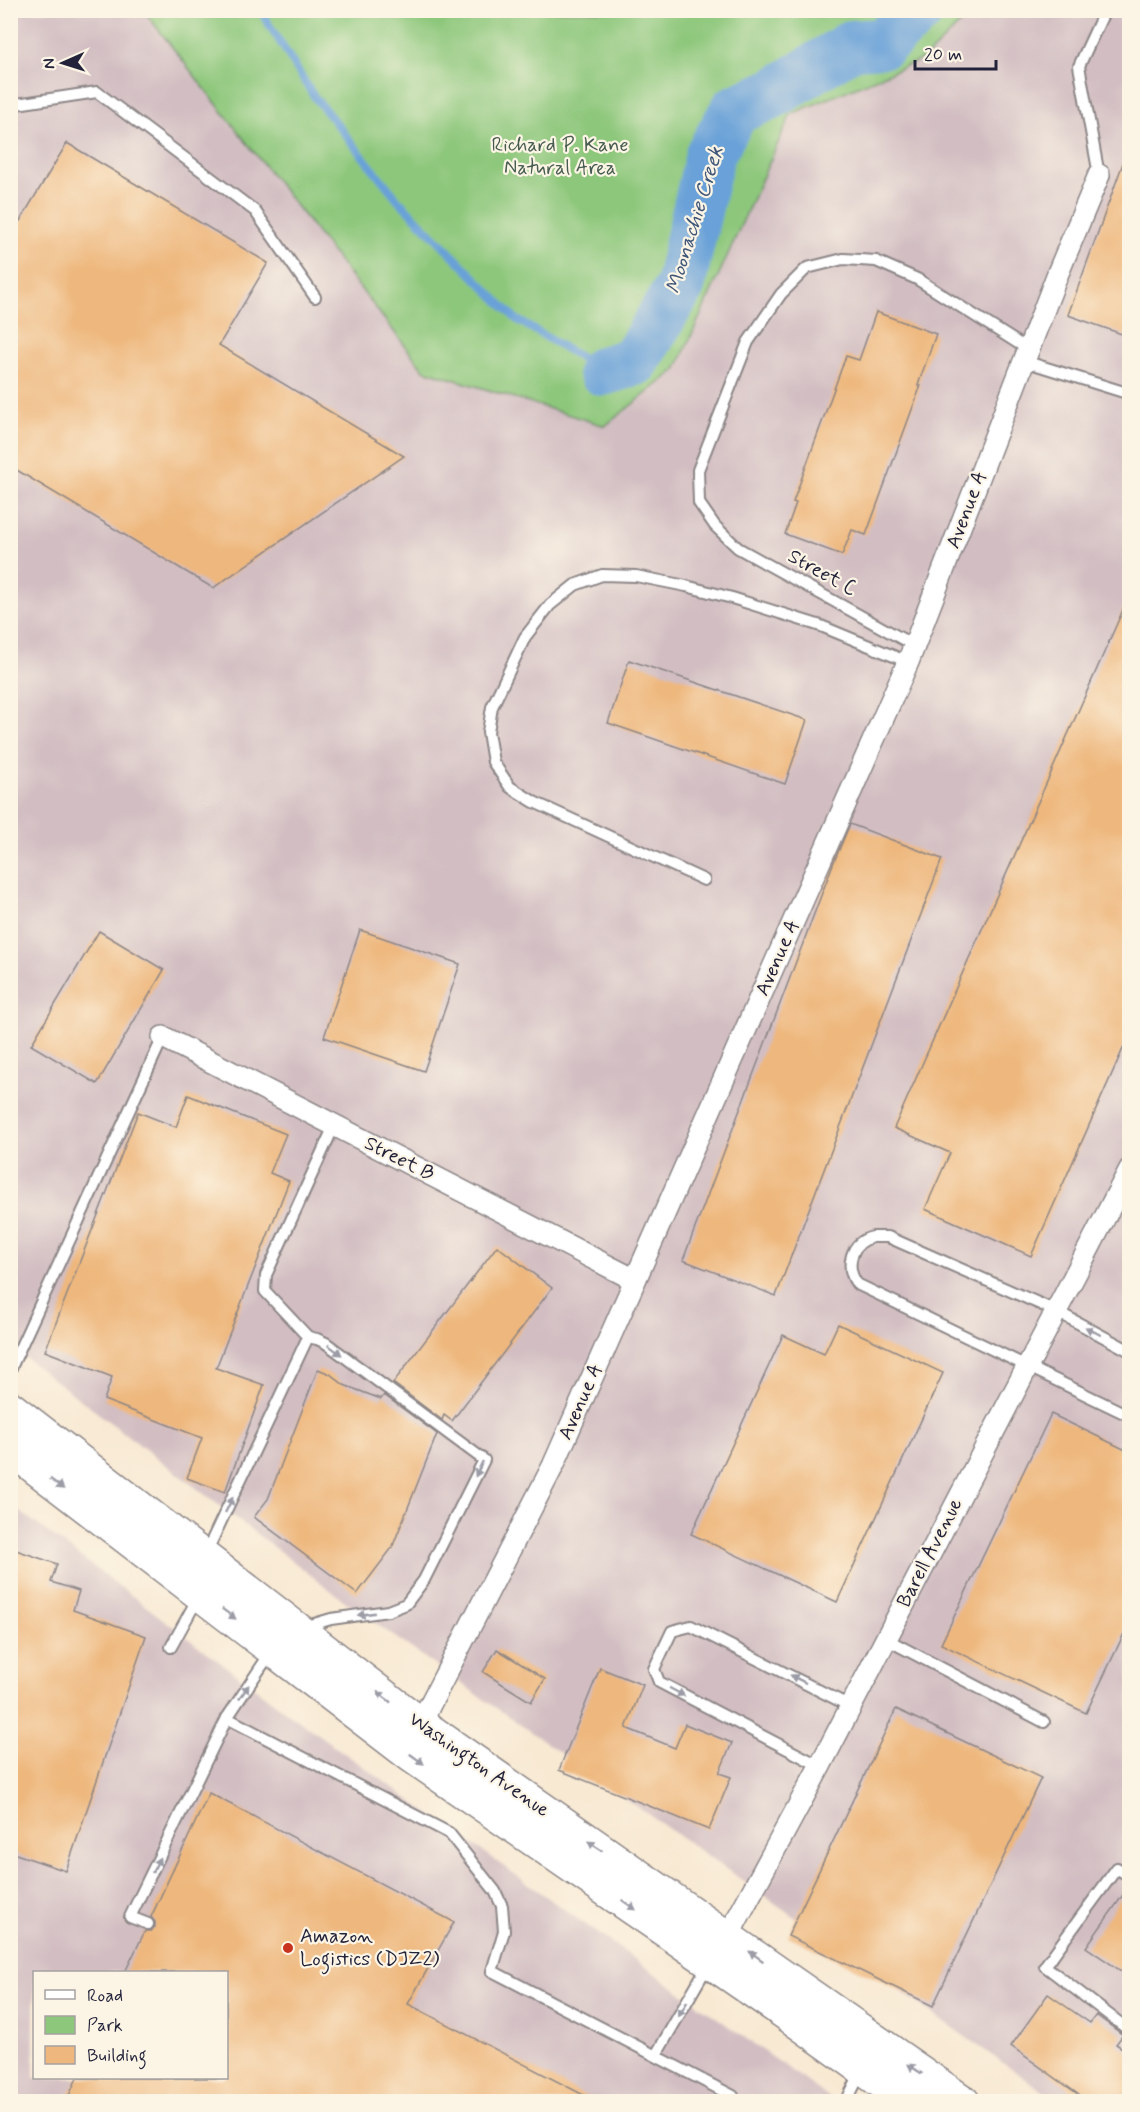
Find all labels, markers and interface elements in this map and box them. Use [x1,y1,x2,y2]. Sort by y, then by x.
north arrow [33,33,93,93]
scale bar [915,33,996,71]
text: 20 m [924,43,962,67]
text: N [39,58,60,70]
park label: Richard P. Kane Natural Area [491,132,629,182]
water label: Moonachie Creek [659,143,731,297]
street label: Avenue A [940,467,994,553]
street label: Street C [783,543,861,603]
street label: Avenue A [749,916,807,1000]
street label: Street B [360,1130,438,1188]
one-way arrow [1084,1326,1101,1336]
one-way arrow [327,1344,343,1356]
street label: Avenue A [552,1360,610,1444]
one-way arrow [474,1461,483,1478]
one-way arrow [49,1477,65,1490]
street label: Barell Avenue [891,1494,969,1612]
one-way arrow [224,1496,233,1513]
one-way arrow [221,1608,237,1621]
one-way arrow [357,1609,376,1618]
one-way arrow [790,1675,807,1684]
one-way arrow [239,1684,250,1700]
one-way arrow [669,1687,686,1697]
one-way arrow [377,1691,392,1703]
street label: Washington Avenue [402,1706,555,1825]
one-way arrow [408,1753,424,1765]
one-way arrow [587,1841,603,1852]
one-way arrow [151,1856,160,1873]
one-way arrow [621,1899,637,1911]
place label: Amazon Logistics (DJZ2) [300,1923,439,1975]
marker: Amazon Logistics (DJZ2) [281,1941,295,1955]
one-way arrow [748,1951,764,1962]
legend [33,1971,228,2079]
text: Road [87,1984,123,2008]
one-way arrow [678,2001,688,2018]
text: Park [87,2014,123,2038]
text: Building [87,2044,147,2070]
one-way arrow [907,2064,923,2075]

